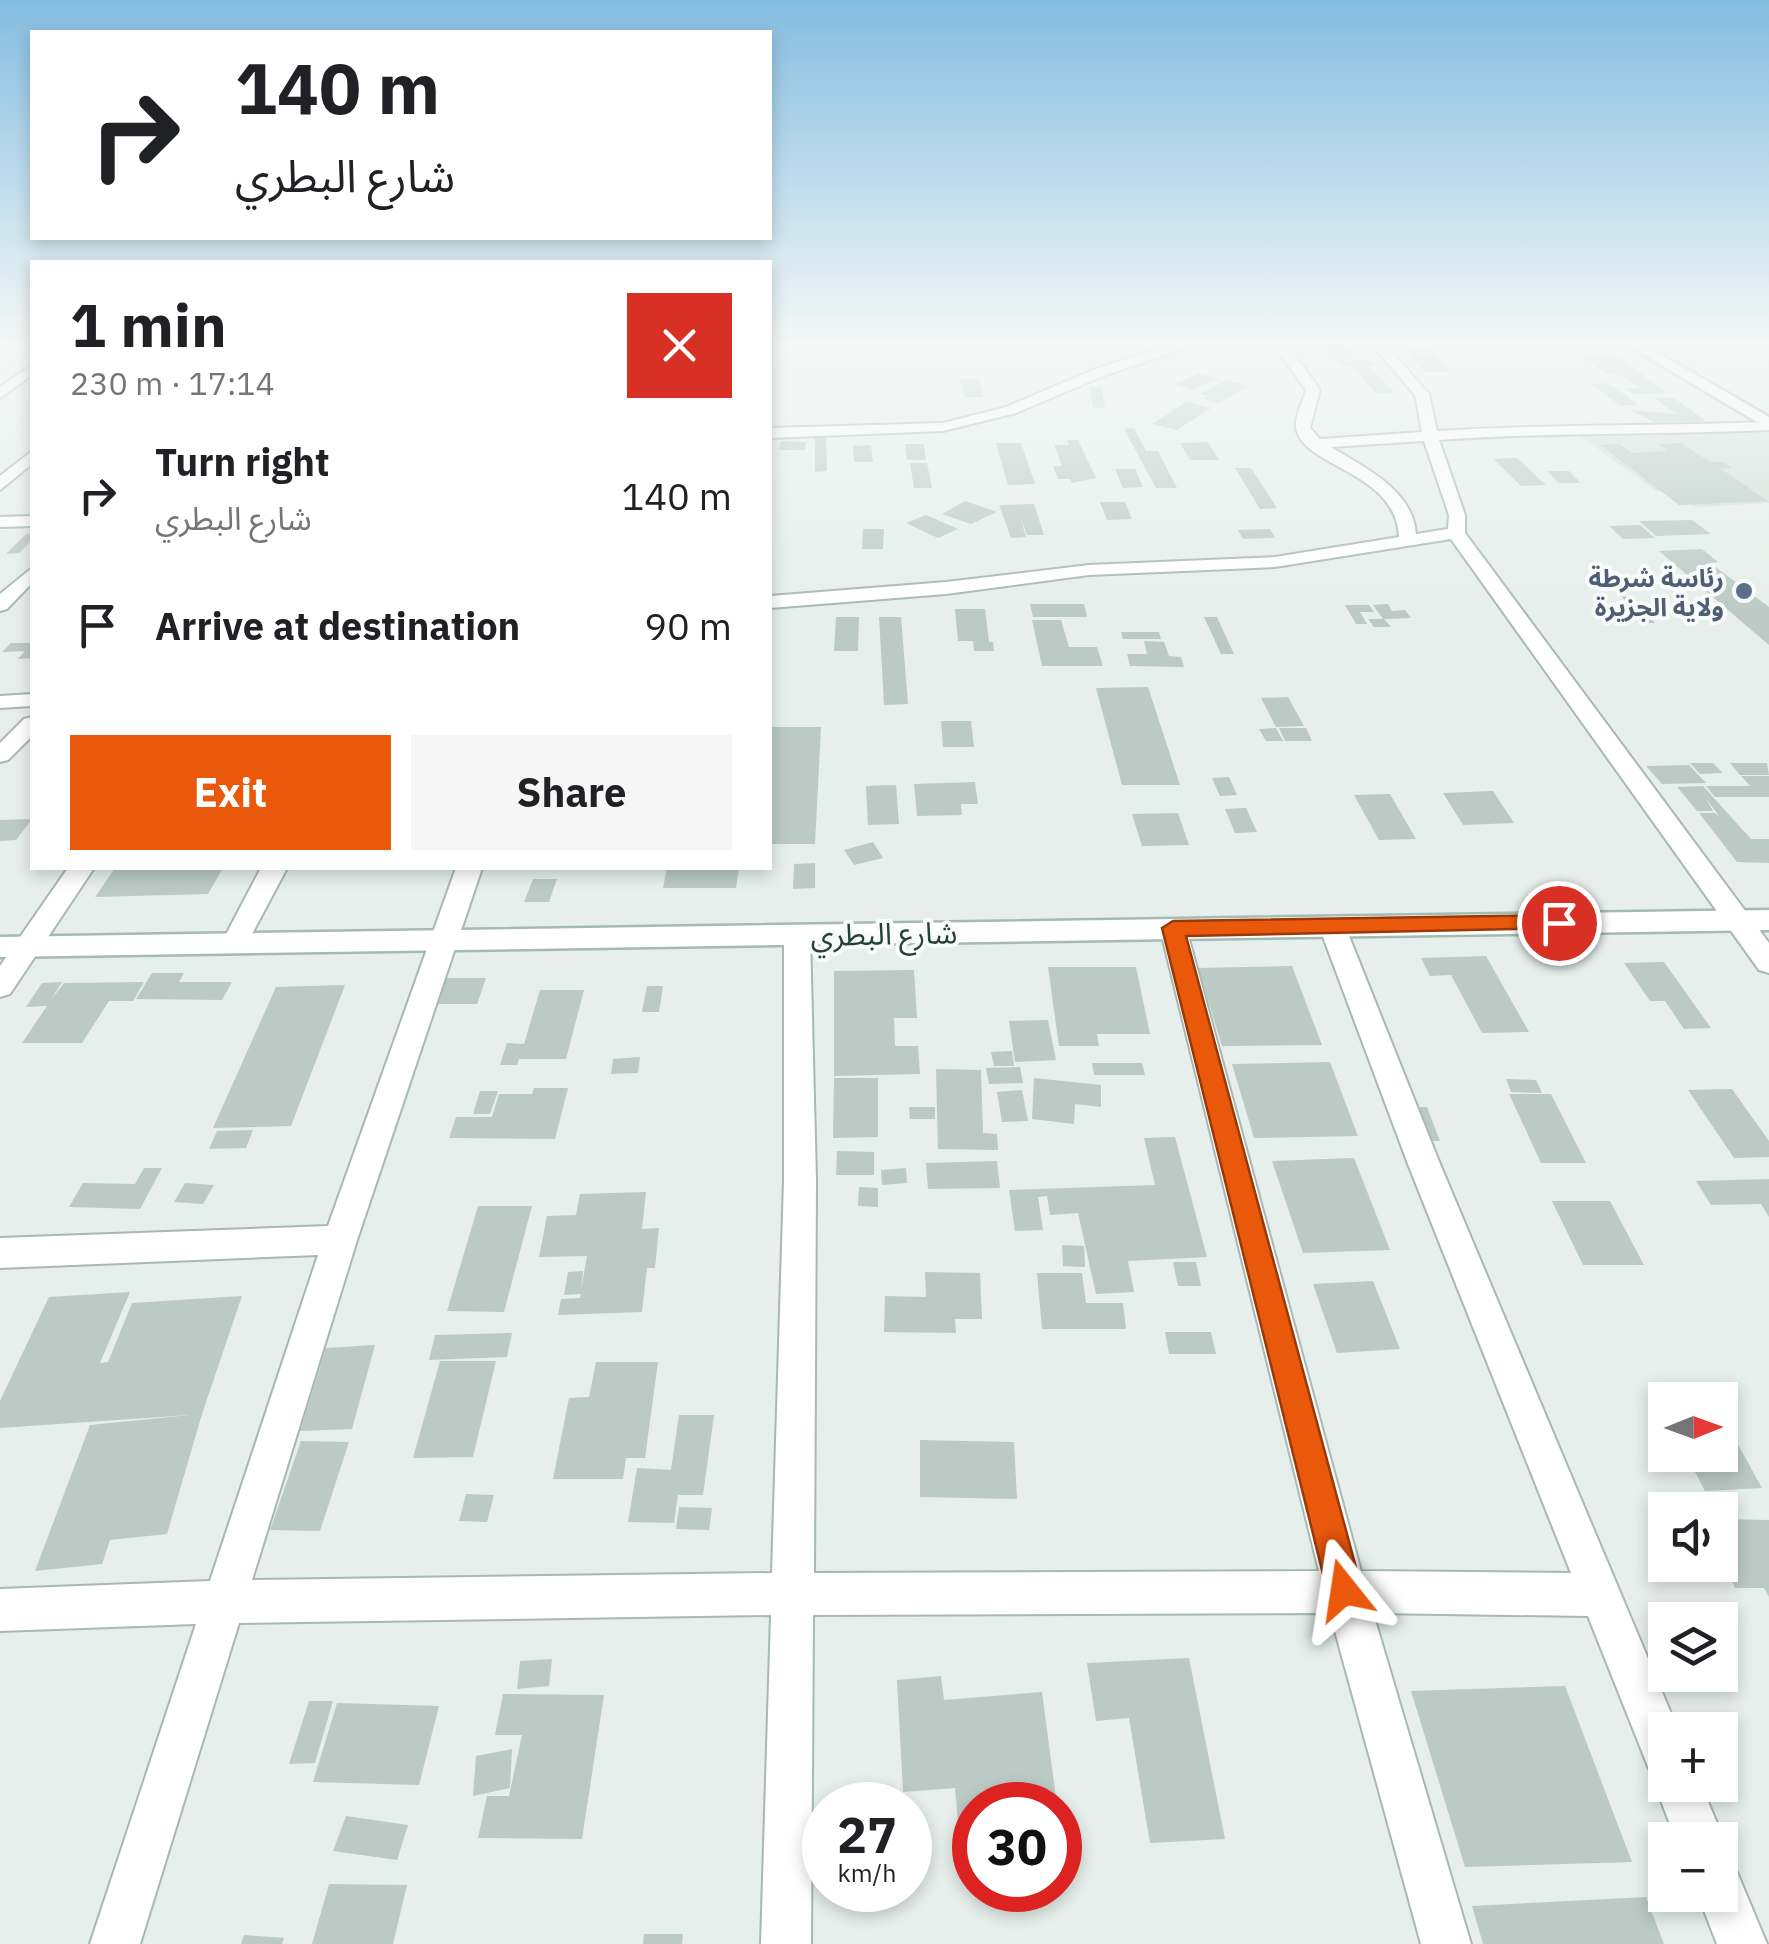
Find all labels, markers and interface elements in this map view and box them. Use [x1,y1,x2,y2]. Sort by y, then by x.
text: 140 m [235,42,440,133]
icon: right [70,70,200,200]
text: شارع البطري [235,146,455,204]
text: 1 min [70,285,227,364]
button: close [627,293,732,398]
text: 230 m · 17:14 [70,362,275,404]
text: Turn right [155,437,330,486]
icon: right [70,468,125,523]
text: 140 m [621,471,732,520]
text: شارع البطري [155,497,312,539]
place label: رئاسة شرطة ولاية الجزيرة [1589,561,1724,623]
marker: رئاسة شرطة ولاية الجزيرة [1733,580,1755,602]
icon: arrive [70,598,125,653]
text: Arrive at destination [155,601,520,650]
text: 90 m [644,601,732,650]
button: Exit [70,735,391,850]
button: Share [411,735,732,850]
pin [1517,881,1602,966]
icon: arrive [1532,896,1587,951]
street label: شارع البطري [810,912,958,959]
north arrow [1648,1382,1738,1472]
map controls [1648,1382,1738,1912]
button: sound [1648,1492,1738,1582]
position arrow [1292,1538,1396,1642]
button: layers [1648,1602,1738,1692]
button: + [1648,1712,1738,1802]
speed limit sign: 30 [952,1782,1082,1912]
text: 27 [837,1802,897,1867]
button: − [1648,1822,1738,1912]
text: km/h [838,1856,896,1889]

